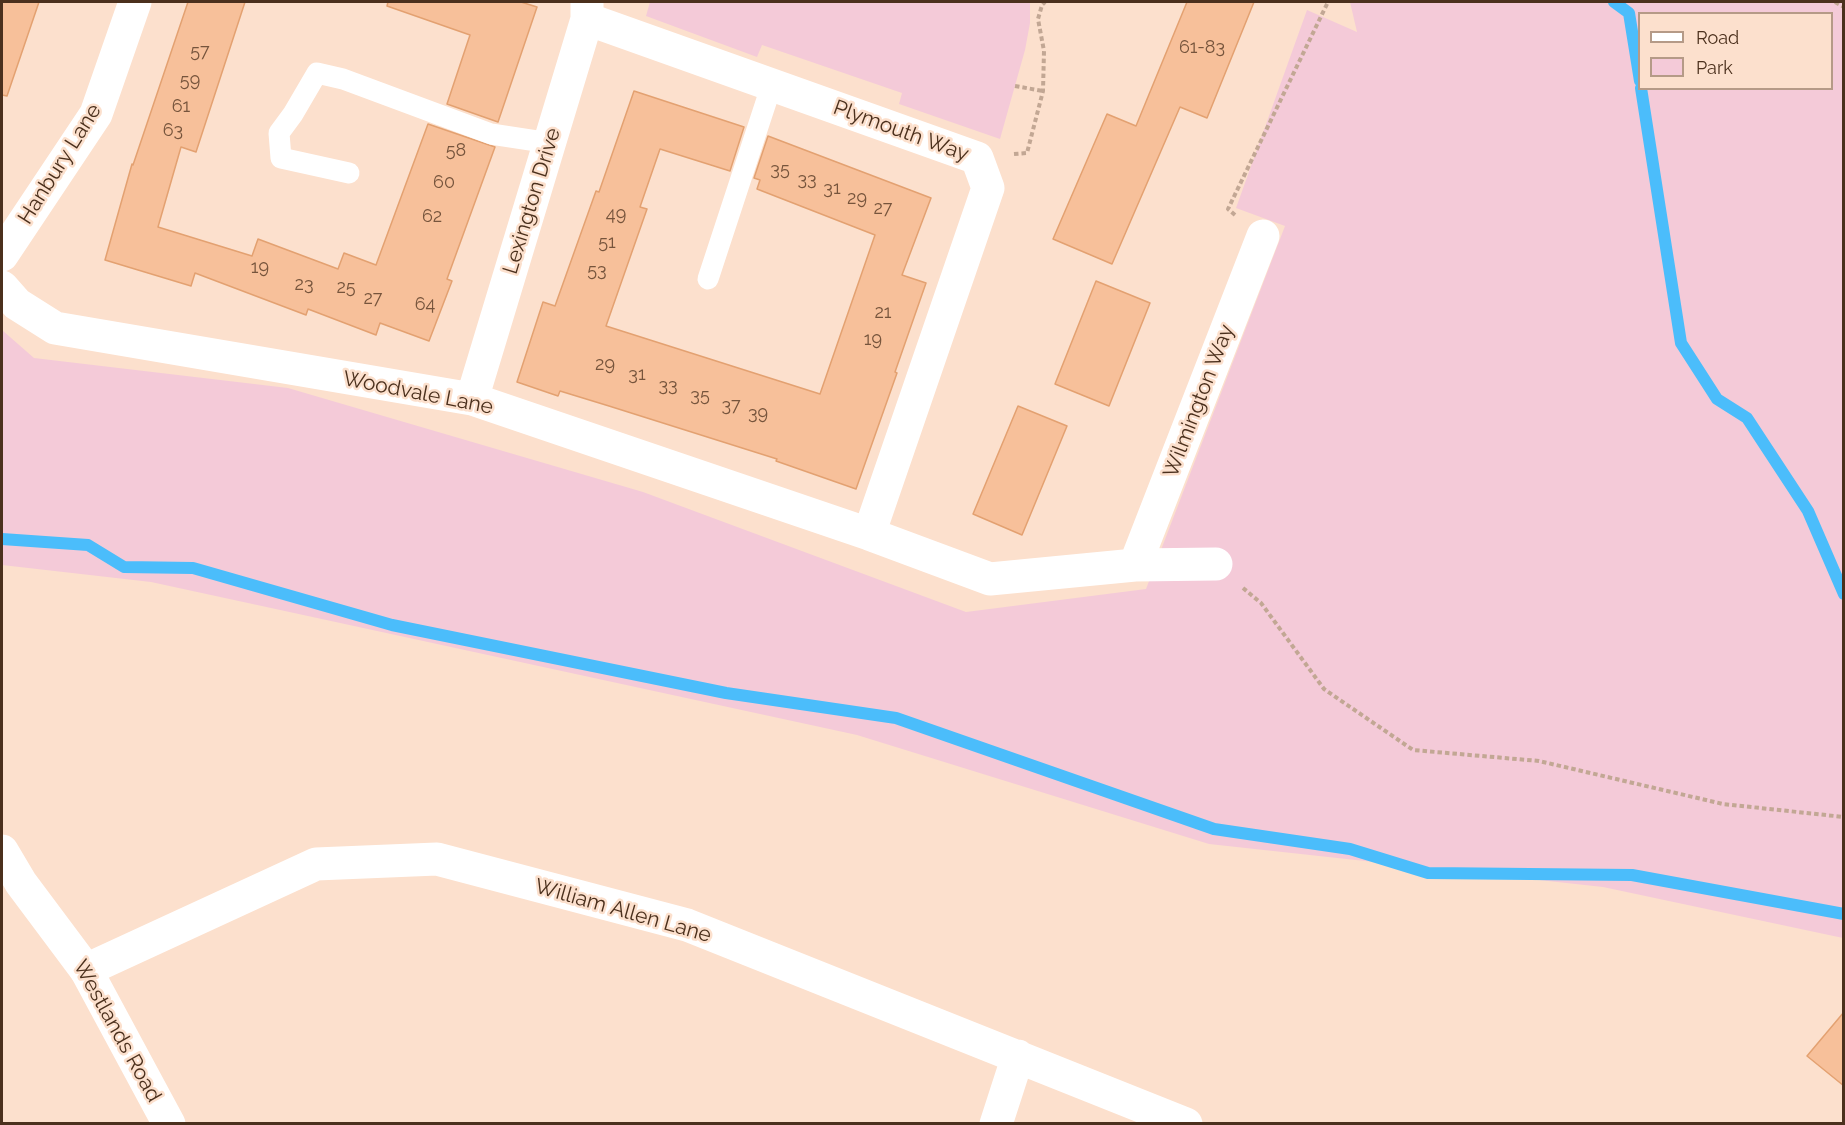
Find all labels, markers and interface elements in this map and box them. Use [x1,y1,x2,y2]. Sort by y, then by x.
legend [1638,12,1833,90]
text: Road [1696,27,1739,48]
house number: 61-83 [1179,37,1225,59]
house number: 57 [190,41,210,63]
text: Park [1696,57,1733,78]
house number: 59 [180,70,200,92]
street label: Plymouth Way [830,95,972,167]
house number: 61 [172,96,190,118]
street label: Hanbury Lane [13,99,107,229]
house number: 63 [163,120,183,142]
street label: Lexington Drive [498,125,566,277]
house number: 58 [446,140,466,162]
house number: 35 [770,159,790,181]
house number: 33 [797,169,817,191]
house number: 60 [433,172,455,194]
house number: 31 [823,178,841,200]
house number: 29 [847,188,867,210]
house number: 27 [873,198,893,220]
house number: 49 [606,204,626,226]
house number: 62 [422,206,442,228]
house number: 51 [598,232,616,254]
house number: 19 [251,257,269,279]
house number: 53 [587,260,607,282]
house number: 23 [295,274,313,296]
house number: 25 [336,277,356,299]
house number: 27 [363,288,383,310]
house number: 64 [415,294,435,316]
house number: 21 [874,302,892,324]
street label: Wilmington Way [1158,321,1240,481]
house number: 19 [864,329,882,351]
house number: 29 [595,354,615,376]
house number: 31 [628,364,646,386]
street label: Woodvale Lane [341,366,495,420]
house number: 33 [658,375,678,397]
house number: 35 [690,385,710,407]
house number: 37 [721,395,741,417]
house number: 39 [748,403,768,425]
street label: William Allen Lane [532,874,714,948]
street label: Westlands Road [68,956,166,1106]

